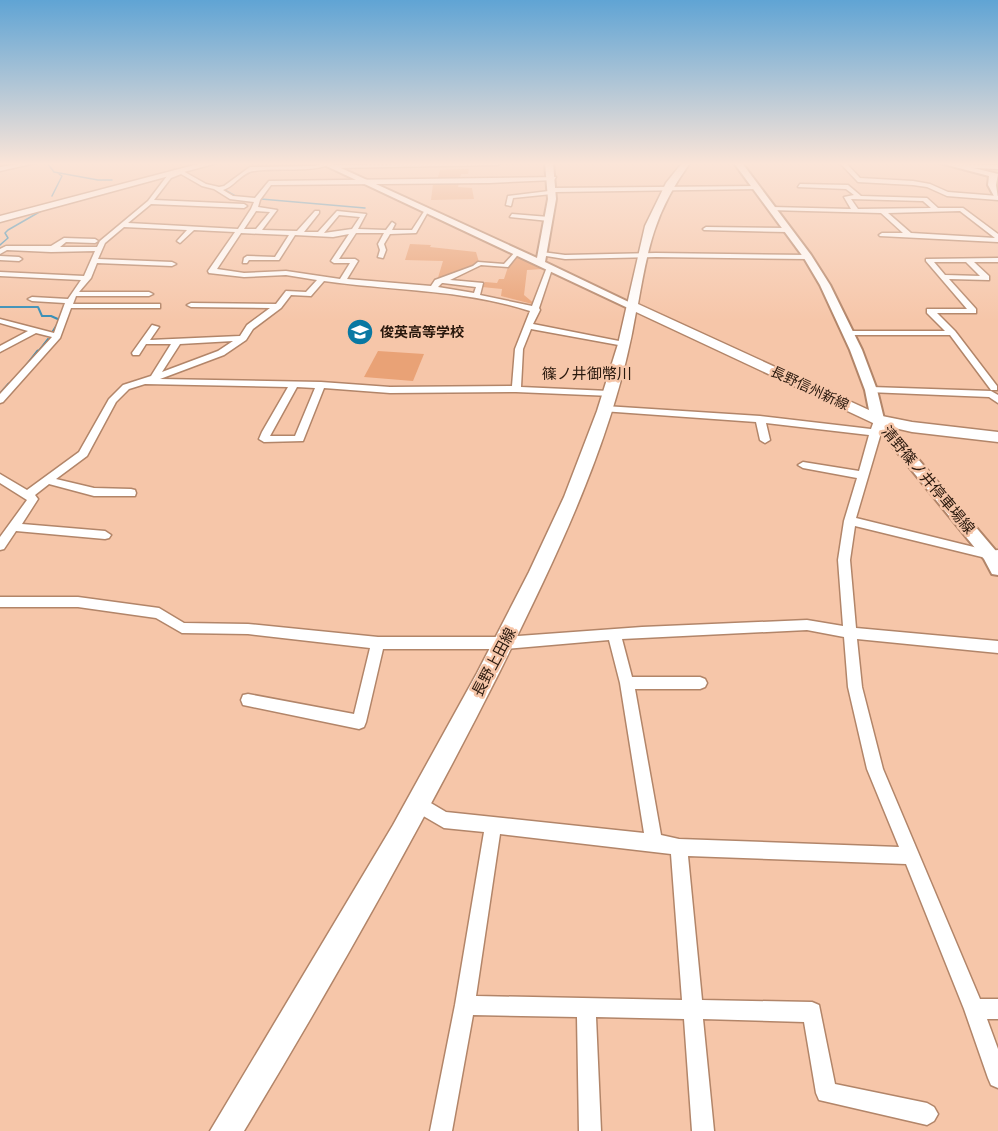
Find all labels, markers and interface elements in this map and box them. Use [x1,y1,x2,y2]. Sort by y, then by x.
school or university icon: 俊英高等学校 [345,317,375,347]
place label: 俊英高等学校 [380,324,464,341]
street label: 長野信州新線 [768,363,851,414]
district label: 篠ノ井御幣川 [542,365,632,383]
street label: 清野篠ノ井停車場線 [878,423,978,537]
street label: 長野上田線 [468,625,520,699]

